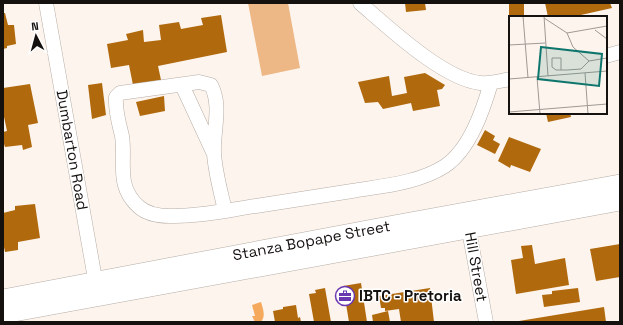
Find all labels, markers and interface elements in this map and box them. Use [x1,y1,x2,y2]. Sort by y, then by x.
north arrow [16,16,56,56]
inset map [509,16,607,114]
text: N [31,19,39,33]
street label: Dumbarton Road [53,88,92,212]
street label: Stanza Bopape Street [231,216,392,264]
street label: Hill Street [461,231,492,303]
office icon: IBTC - Pretoria [334,285,356,307]
place label: IBTC - Pretoria [359,286,462,305]

